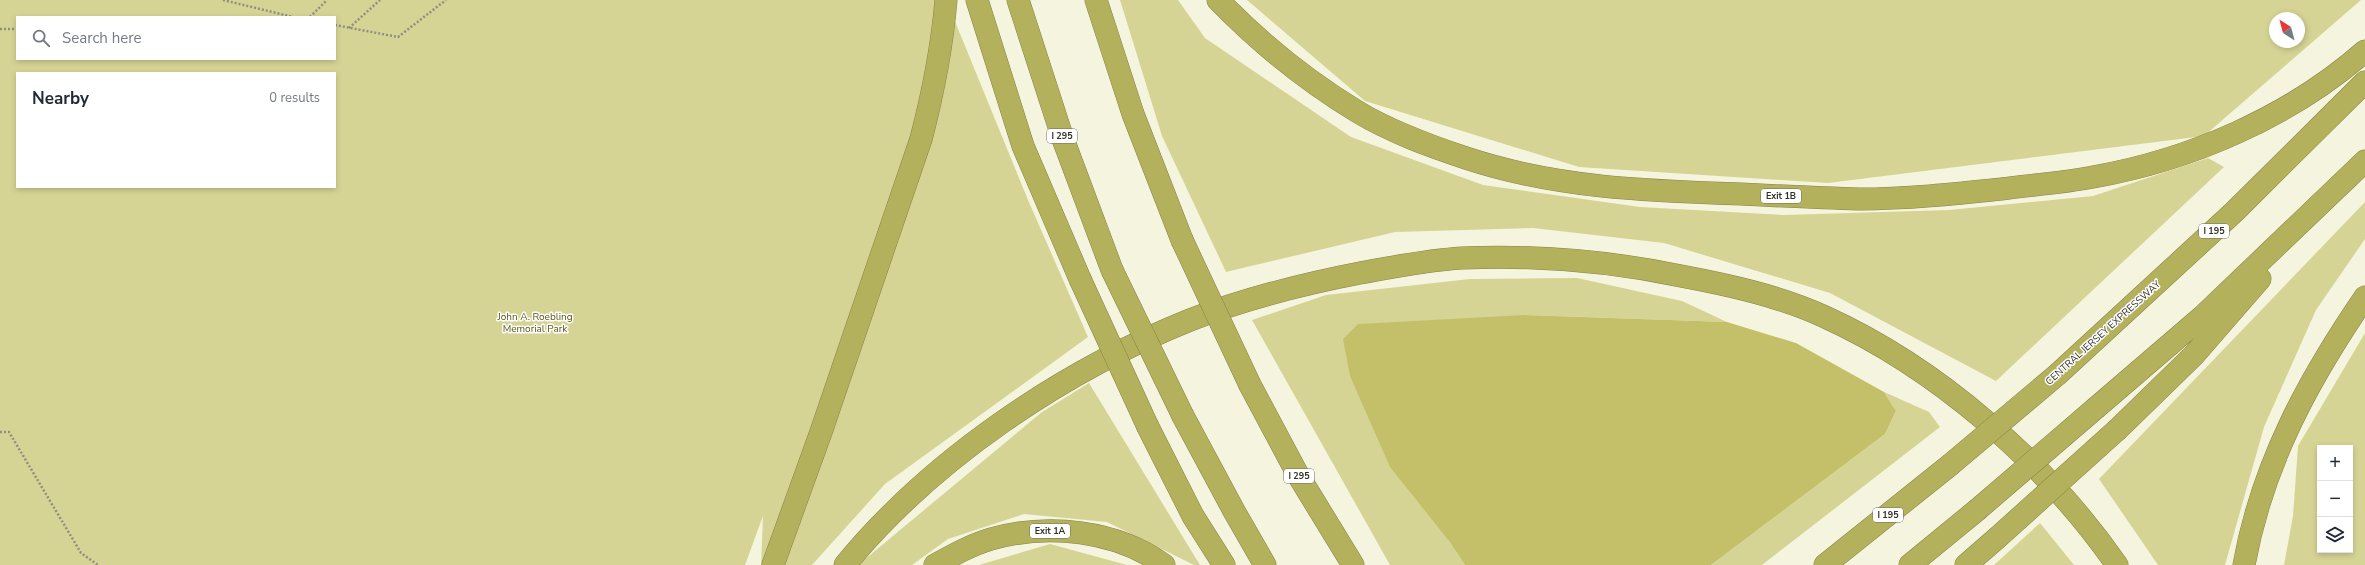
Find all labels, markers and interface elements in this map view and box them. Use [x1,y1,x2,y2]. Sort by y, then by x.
north arrow [2269,12,2305,48]
search box [16,16,336,60]
icon: search [30,27,52,49]
text: Search here [62,28,142,48]
text: Nearby [32,87,89,110]
text: 0 results [269,89,320,107]
road number: I 295 [1047,129,1077,143]
road number: Exit 1B [1761,189,1801,203]
road number: I 195 [2199,224,2229,238]
street label: CENTRAL JERSEY EXPRESSWAY [2042,277,2164,388]
park label: John A. Roebling Memorial Park [496,310,573,336]
map controls [2317,445,2353,553]
button: + [2317,445,2353,481]
road number: I 295 [1284,469,1314,483]
button: − [2317,481,2353,517]
road number: I 195 [1873,508,1903,522]
button: layers [2317,517,2353,553]
road number: Exit 1A [1030,524,1070,538]

